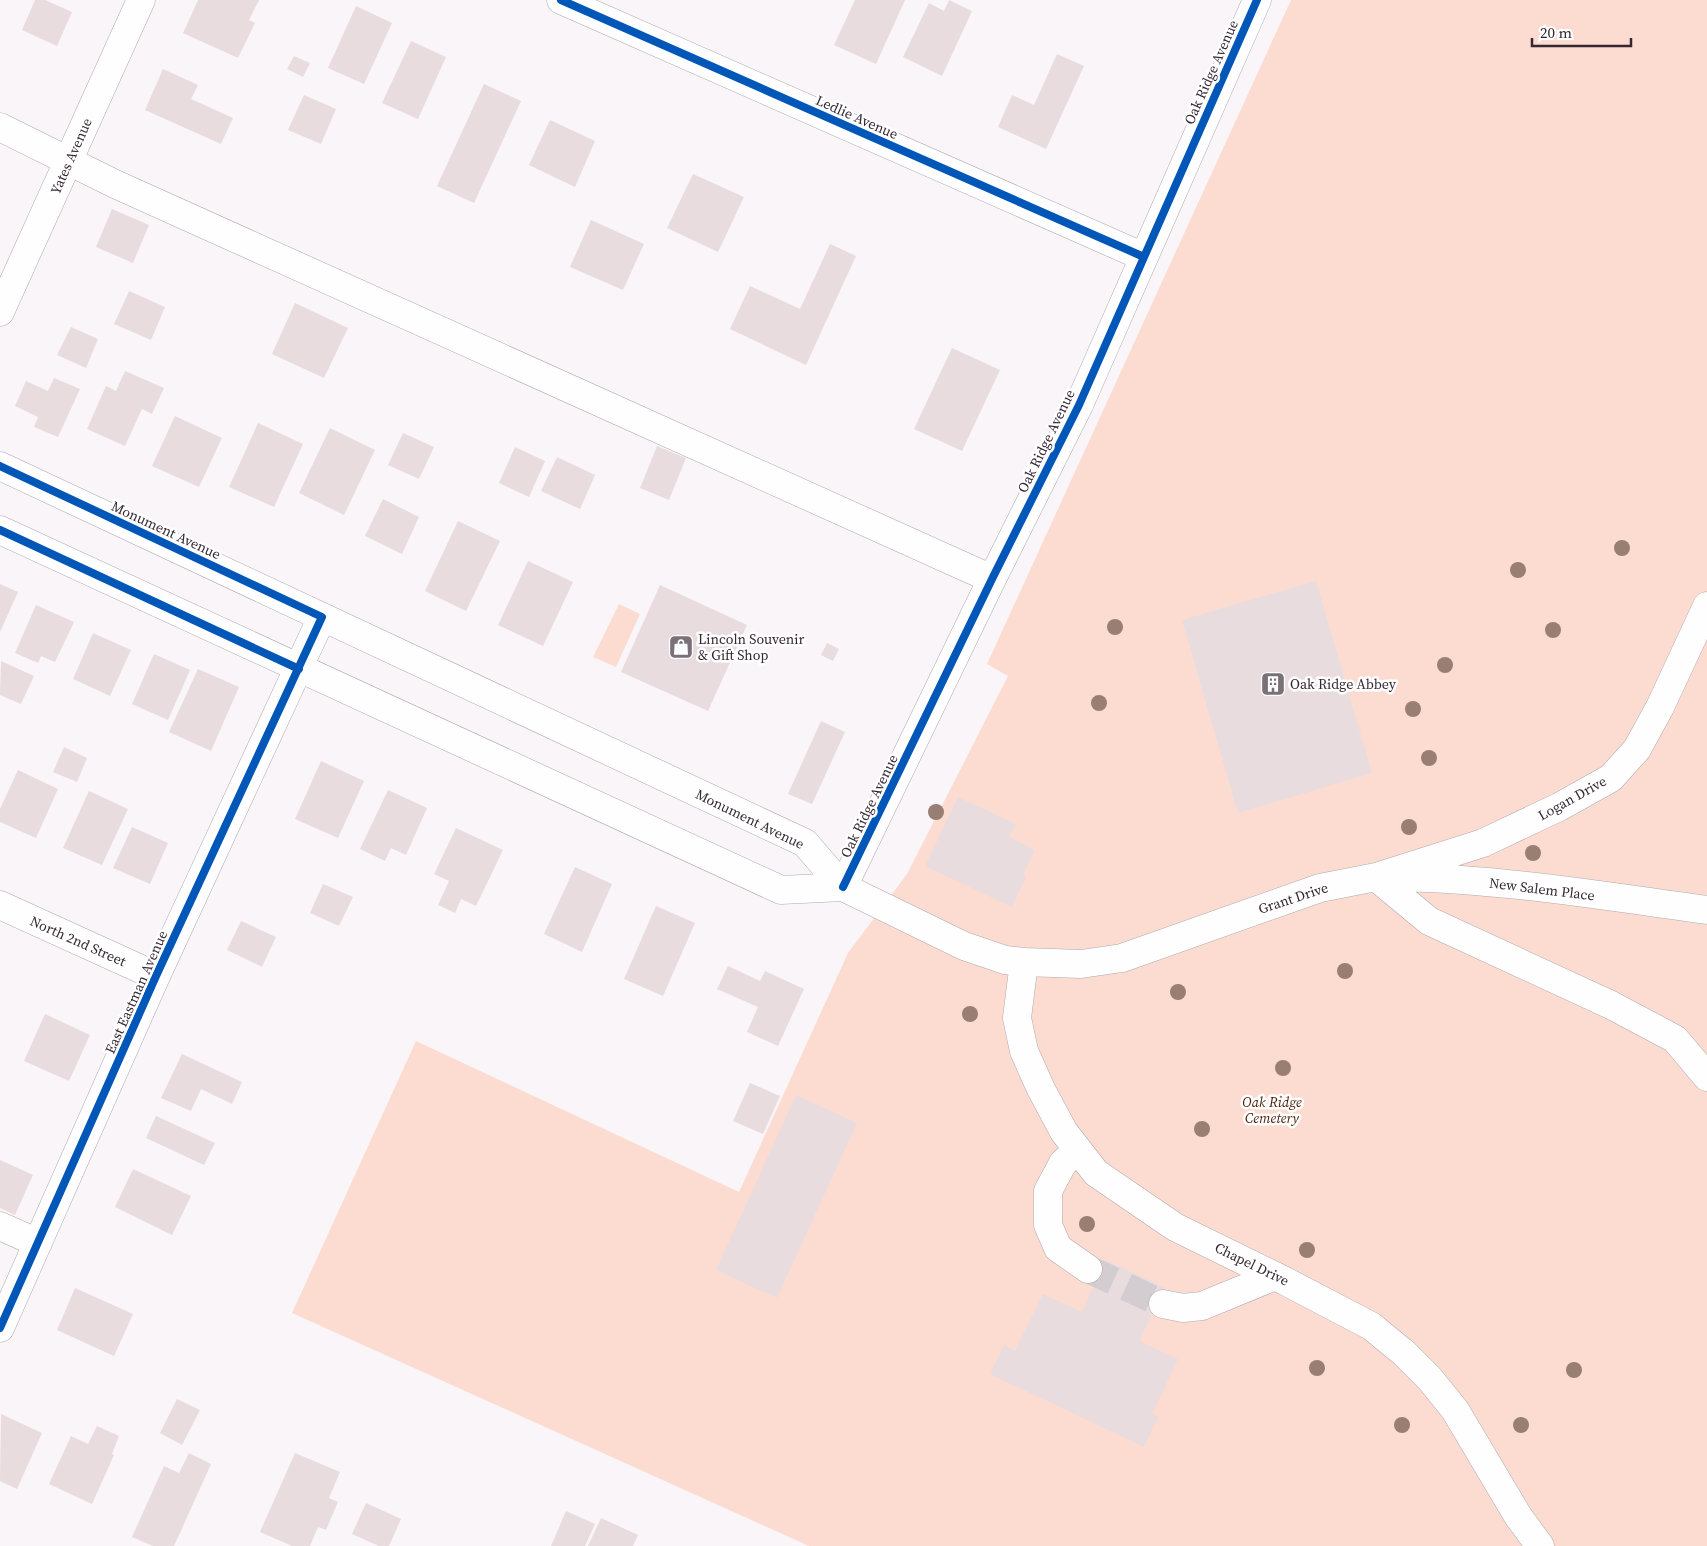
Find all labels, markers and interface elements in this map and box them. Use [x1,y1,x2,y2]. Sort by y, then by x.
scale bar [1532,15,1631,47]
street label: Oak Ridge Avenue [1179,17,1243,127]
text: 20 m [1540,22,1572,43]
street label: Ledlie Avenue [813,90,901,144]
street label: Yates Avenue [45,115,97,197]
street label: Oak Ridge Avenue [1012,386,1080,496]
street label: Monument Avenue [108,496,224,564]
place label: Lincoln Souvenir & Gift Shop [698,629,804,665]
shop icon: Lincoln Souvenir & Gift Shop [668,634,694,660]
building icon: Oak Ridge Abbey [1260,671,1286,697]
place label: Oak Ridge Abbey [1290,674,1397,694]
street label: Oak Ridge Avenue [835,751,903,861]
street label: Logan Drive [1534,771,1610,825]
street label: Monument Avenue [692,784,808,854]
street label: New Salem Place [1488,873,1596,905]
street label: Grant Drive [1256,877,1330,919]
street label: North 2nd Street [27,911,130,971]
street label: East Eastman Avenue [100,927,172,1057]
park label: Oak Ridge Cemetery [1242,1092,1302,1128]
street label: Chapel Drive [1211,1237,1293,1291]

